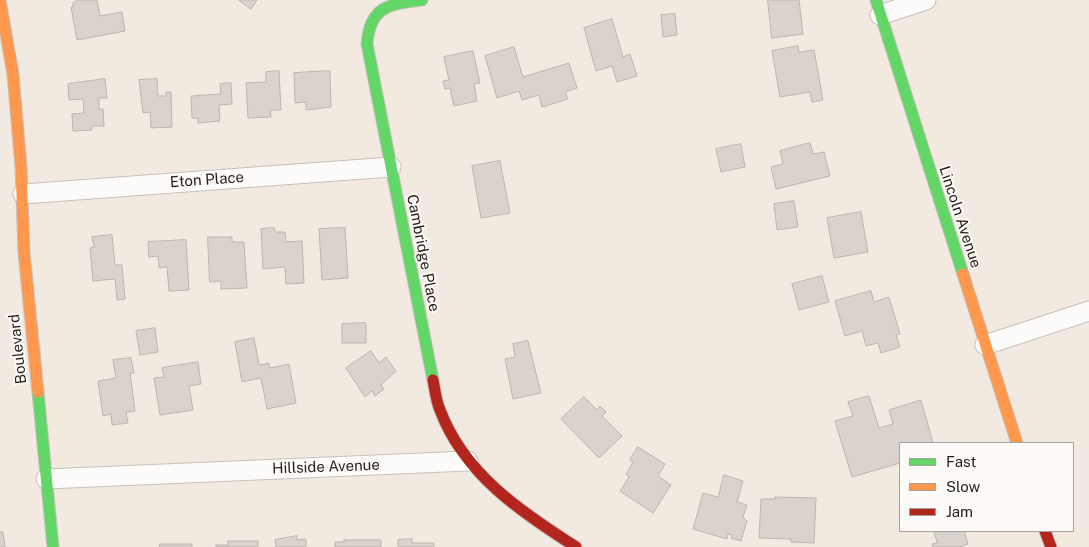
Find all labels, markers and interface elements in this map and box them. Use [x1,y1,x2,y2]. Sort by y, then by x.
street label: Lincoln Avenue [935,164,985,270]
street label: Eton Place [169,168,245,192]
street label: Cambridge Place [403,193,443,313]
street label: Boulevard [5,313,31,385]
legend [899,442,1074,532]
text: Fast [946,453,976,470]
street label: Hillside Avenue [272,456,380,478]
text: Slow [946,478,980,495]
text: Jam [946,503,973,520]

